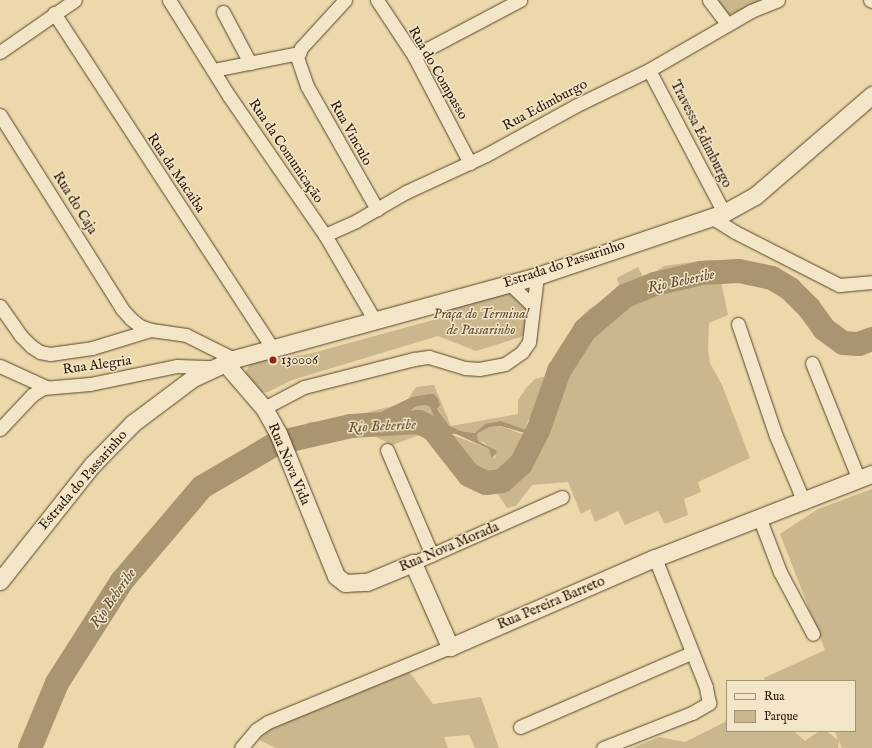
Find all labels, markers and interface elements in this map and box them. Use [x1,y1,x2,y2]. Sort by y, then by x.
street label: Rua do Compasso [405,24,471,122]
street label: Rua Edimburgo [500,76,590,134]
street label: Travessa Edimburgo [667,78,735,190]
street label: Rua da Comunicação [245,96,327,206]
street label: Rua Vinculo [326,97,376,169]
street label: Rua da Macaiba [143,130,209,216]
street label: Rua do Caja [49,169,101,237]
street label: Estrada do Passarinho [501,236,627,292]
water label: Rio Beberibe [646,265,716,297]
park label: Praça do Terminal de Passarinho [433,306,529,338]
street label: Rua Alegria [62,352,132,378]
place label: 130006 [281,352,318,368]
marker: 130006 [268,355,278,365]
water label: Rio Beberibe [348,415,416,437]
street label: Rua Nova Vida [264,420,314,508]
street label: Estrada do Passarinho [35,427,131,533]
street label: Rua Nova Morada [397,518,501,576]
water label: Rio Beberibe [86,565,140,631]
street label: Rua Pereira Barreto [495,573,607,633]
legend [726,680,856,732]
text: Rua [764,689,784,704]
text: Parque [764,709,798,724]

